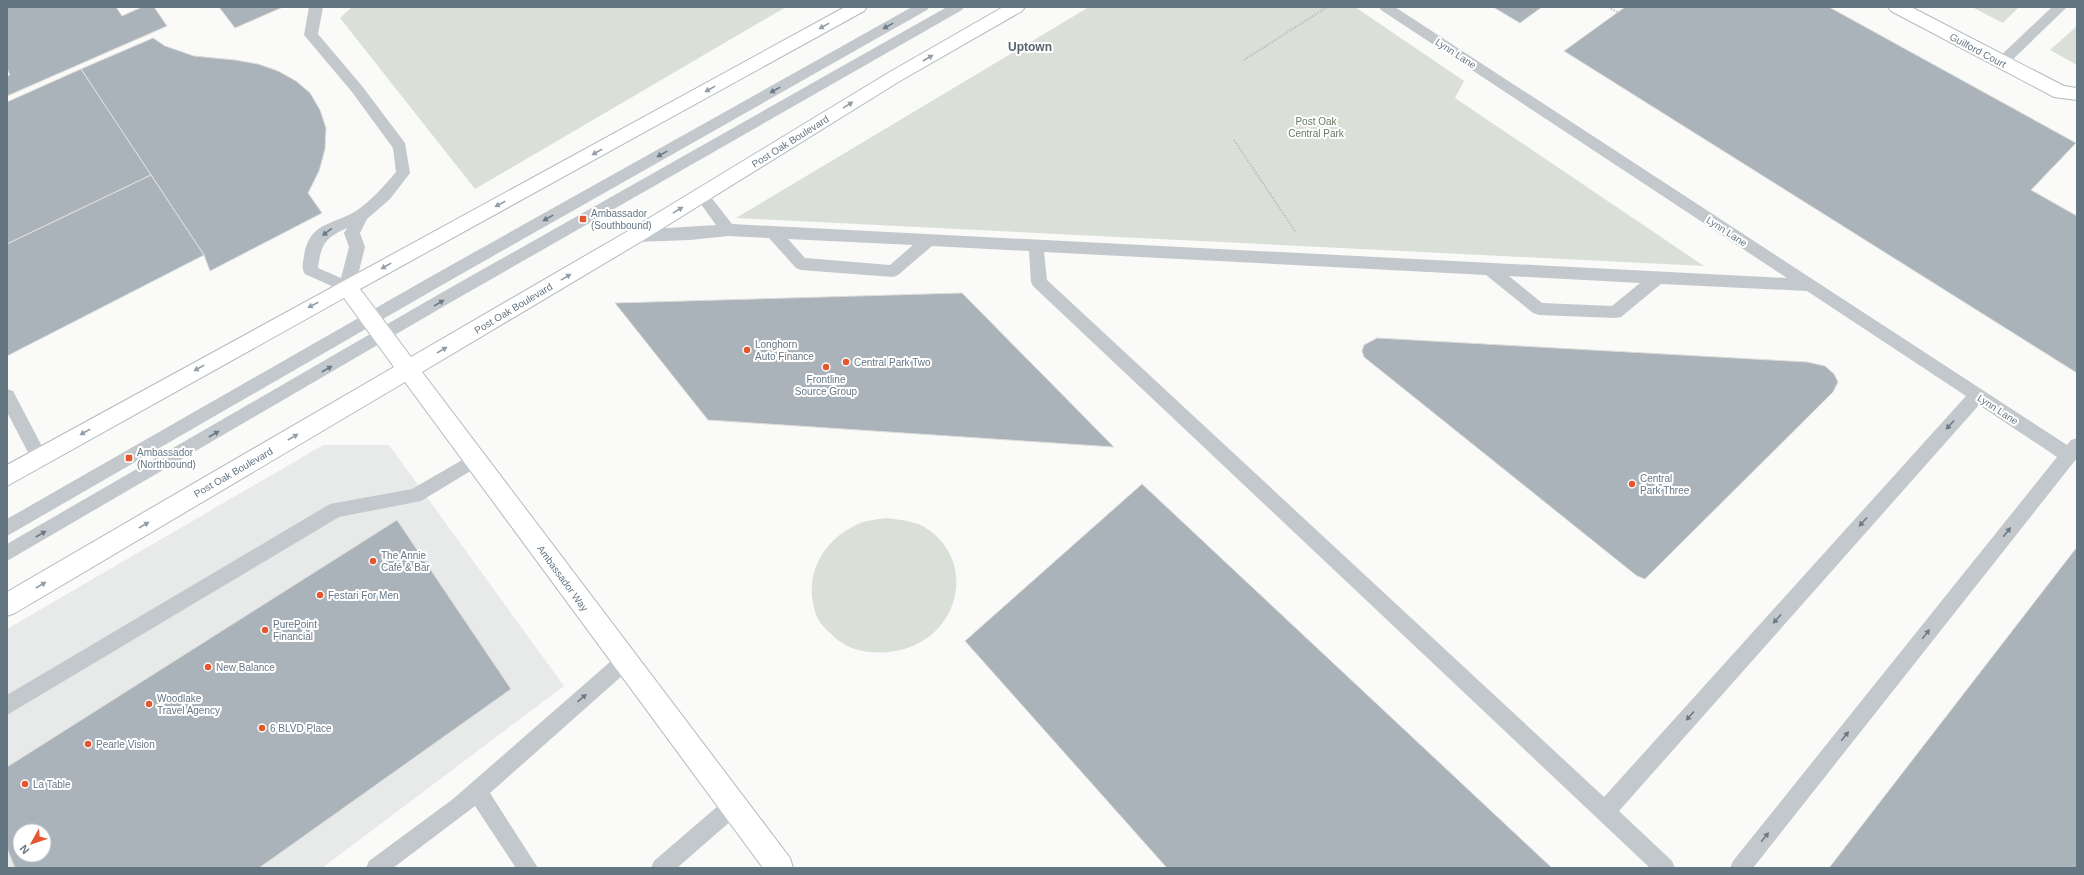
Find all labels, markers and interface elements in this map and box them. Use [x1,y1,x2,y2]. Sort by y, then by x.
one-way arrow [818,22,830,29]
one-way arrow [882,22,894,29]
street label: Guilford Court [1948,31,2008,70]
street label: Lynn Lane [1433,36,1479,71]
district label: Uptown [1008,40,1052,54]
one-way arrow [922,54,934,61]
one-way arrow [704,85,716,92]
one-way arrow [769,86,781,93]
one-way arrow [843,101,853,109]
street label: Post Oak Boulevard [750,113,831,170]
park label: Post Oak Central Park [1288,116,1345,139]
one-way arrow [591,148,602,155]
one-way arrow [656,150,667,157]
one-way arrow [494,201,506,207]
one-way arrow [672,207,684,214]
place label: Ambassador (Southbound) [591,208,652,231]
one-way arrow [542,214,554,221]
marker: Ambassador (Southbound) [578,214,588,224]
street label: Lynn Lane [1704,214,1750,249]
one-way arrow [321,228,332,237]
one-way arrow [380,262,392,269]
one-way arrow [560,273,572,280]
street label: Post Oak Boulevard [472,281,554,336]
one-way arrow [433,299,444,306]
one-way arrow [307,302,318,309]
place label: Longhorn Auto Finance [755,339,814,362]
marker: Longhorn Auto Finance [742,345,752,355]
one-way arrow [436,346,448,353]
marker: Central Park Two [841,357,851,367]
place label: Central Park Two [854,357,931,368]
marker: Frontline Source Group [821,362,831,372]
one-way arrow [193,365,205,372]
one-way arrow [321,365,333,372]
place label: Frontline Source Group [795,374,858,397]
street label: Lynn Lane [1975,392,2021,427]
one-way arrow [1945,419,1954,430]
one-way arrow [79,428,91,435]
one-way arrow [208,430,220,437]
one-way arrow [287,434,299,441]
street label: Post Oak Boulevard [192,445,275,499]
place label: Ambassador (Northbound) [137,447,196,470]
marker: Ambassador (Northbound) [124,453,134,463]
place label: Central Park Three [1640,473,1690,496]
marker: Central Park Three [1627,479,1637,489]
one-way arrow [1859,516,1868,527]
one-way arrow [138,521,150,528]
one-way arrow [2003,527,2012,538]
one-way arrow [35,530,47,537]
street label: Ambassador Way [535,543,590,613]
place label: The Annie Café & Bar [381,550,431,573]
marker: The Annie Café & Bar [368,556,378,566]
one-way arrow [35,582,47,589]
marker: Festari For Men [315,590,325,600]
place label: Festari For Men [328,590,399,601]
one-way arrow [1772,613,1781,624]
place label: PurePoint Financial [273,619,317,642]
marker: PurePoint Financial [260,625,270,635]
one-way arrow [1922,629,1931,639]
marker: New Balance [203,662,213,672]
place label: New Balance [216,662,275,673]
place label: Woodlake Travel Agency [157,693,220,716]
one-way arrow [577,694,588,703]
marker: Woodlake Travel Agency [144,699,154,709]
one-way arrow [1686,711,1695,720]
marker: 6 BLVD Place [257,723,267,733]
place label: 6 BLVD Place [270,723,332,734]
one-way arrow [1841,730,1850,741]
marker: Pearle Vision [83,739,93,749]
place label: Pearle Vision [96,739,155,750]
marker: La Table [20,779,30,789]
place label: La Table [33,779,71,790]
north arrow [12,823,52,863]
one-way arrow [1760,832,1769,843]
text: N [17,842,31,856]

